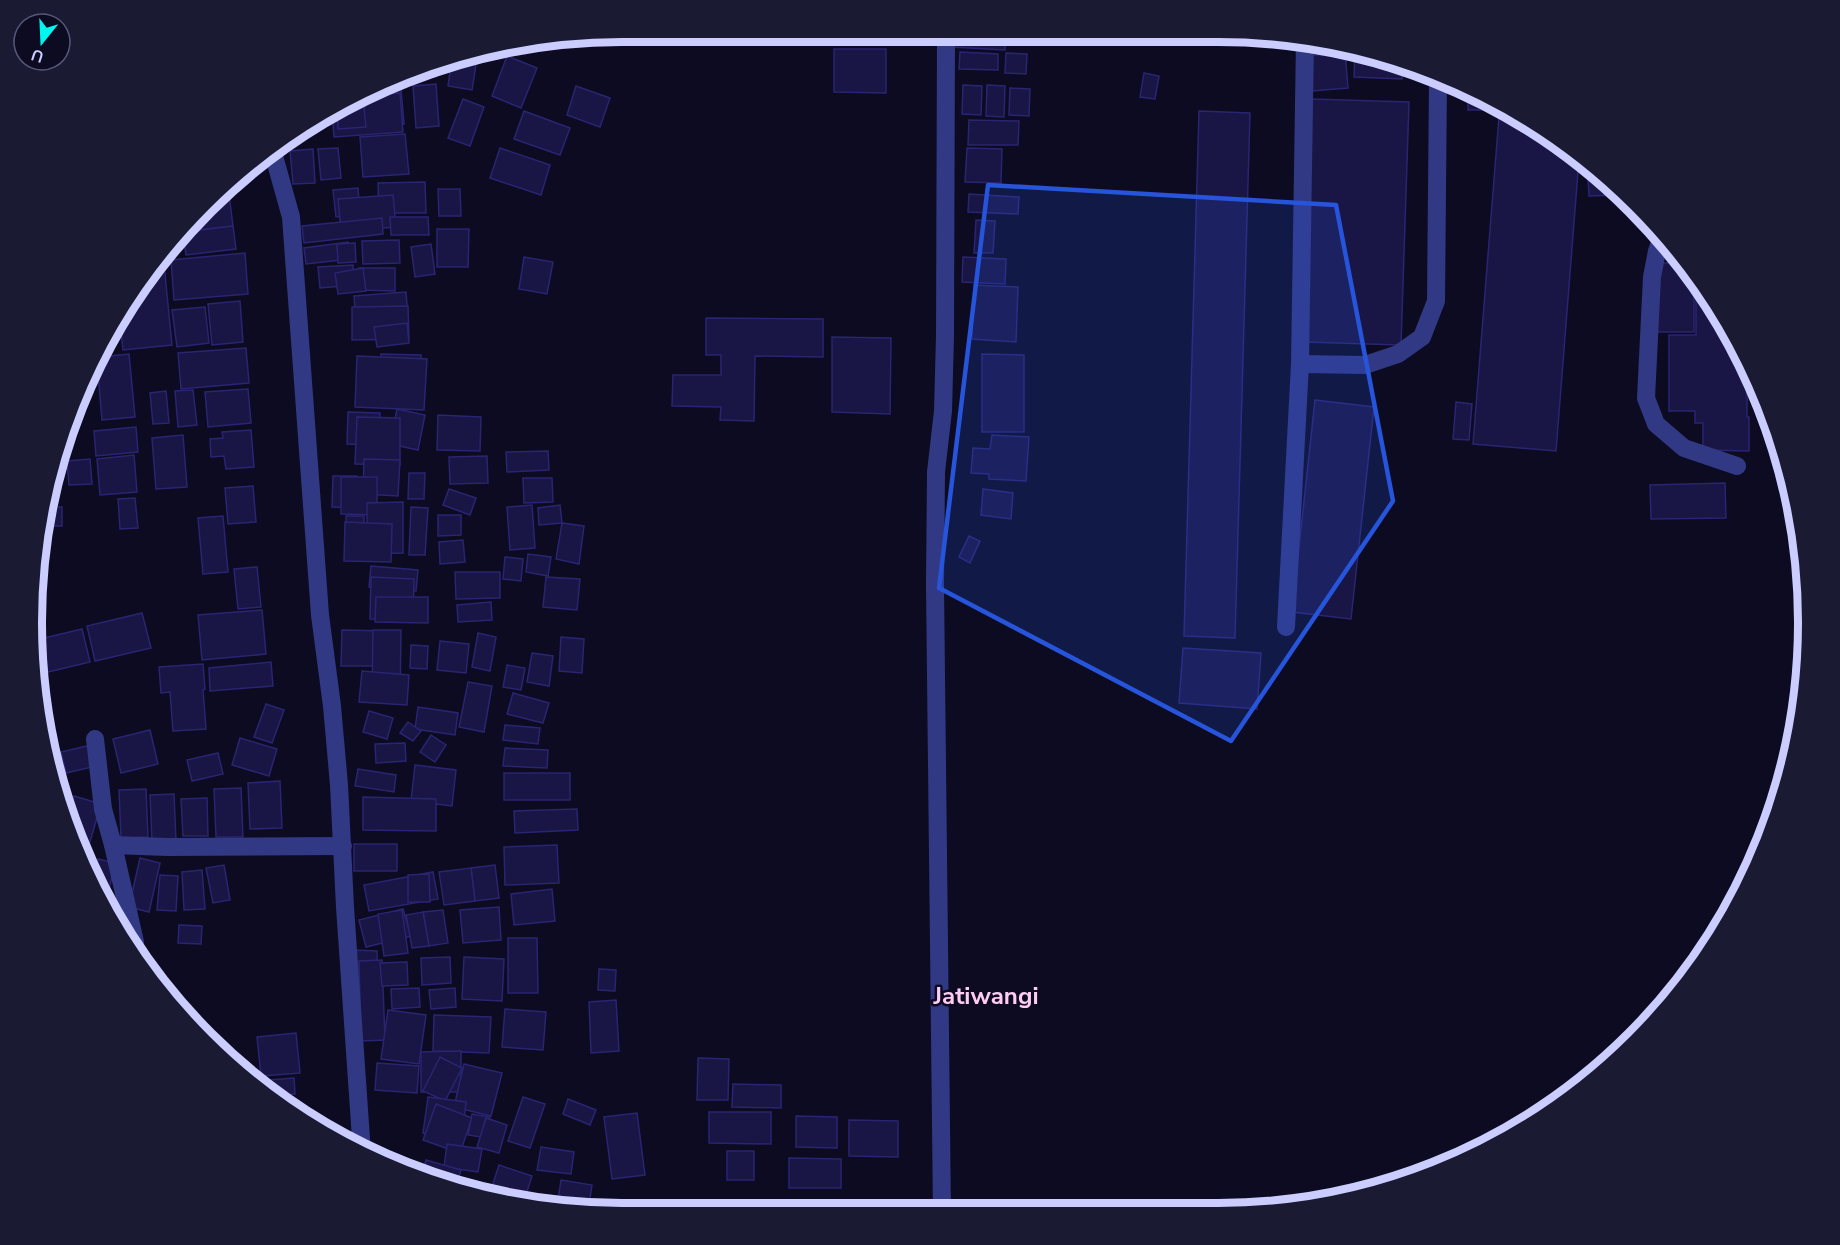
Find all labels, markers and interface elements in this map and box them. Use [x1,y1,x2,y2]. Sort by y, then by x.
north arrow [12,12,72,72]
text: U [29,43,47,68]
district label: Jatiwangi [933,980,1039,1012]

